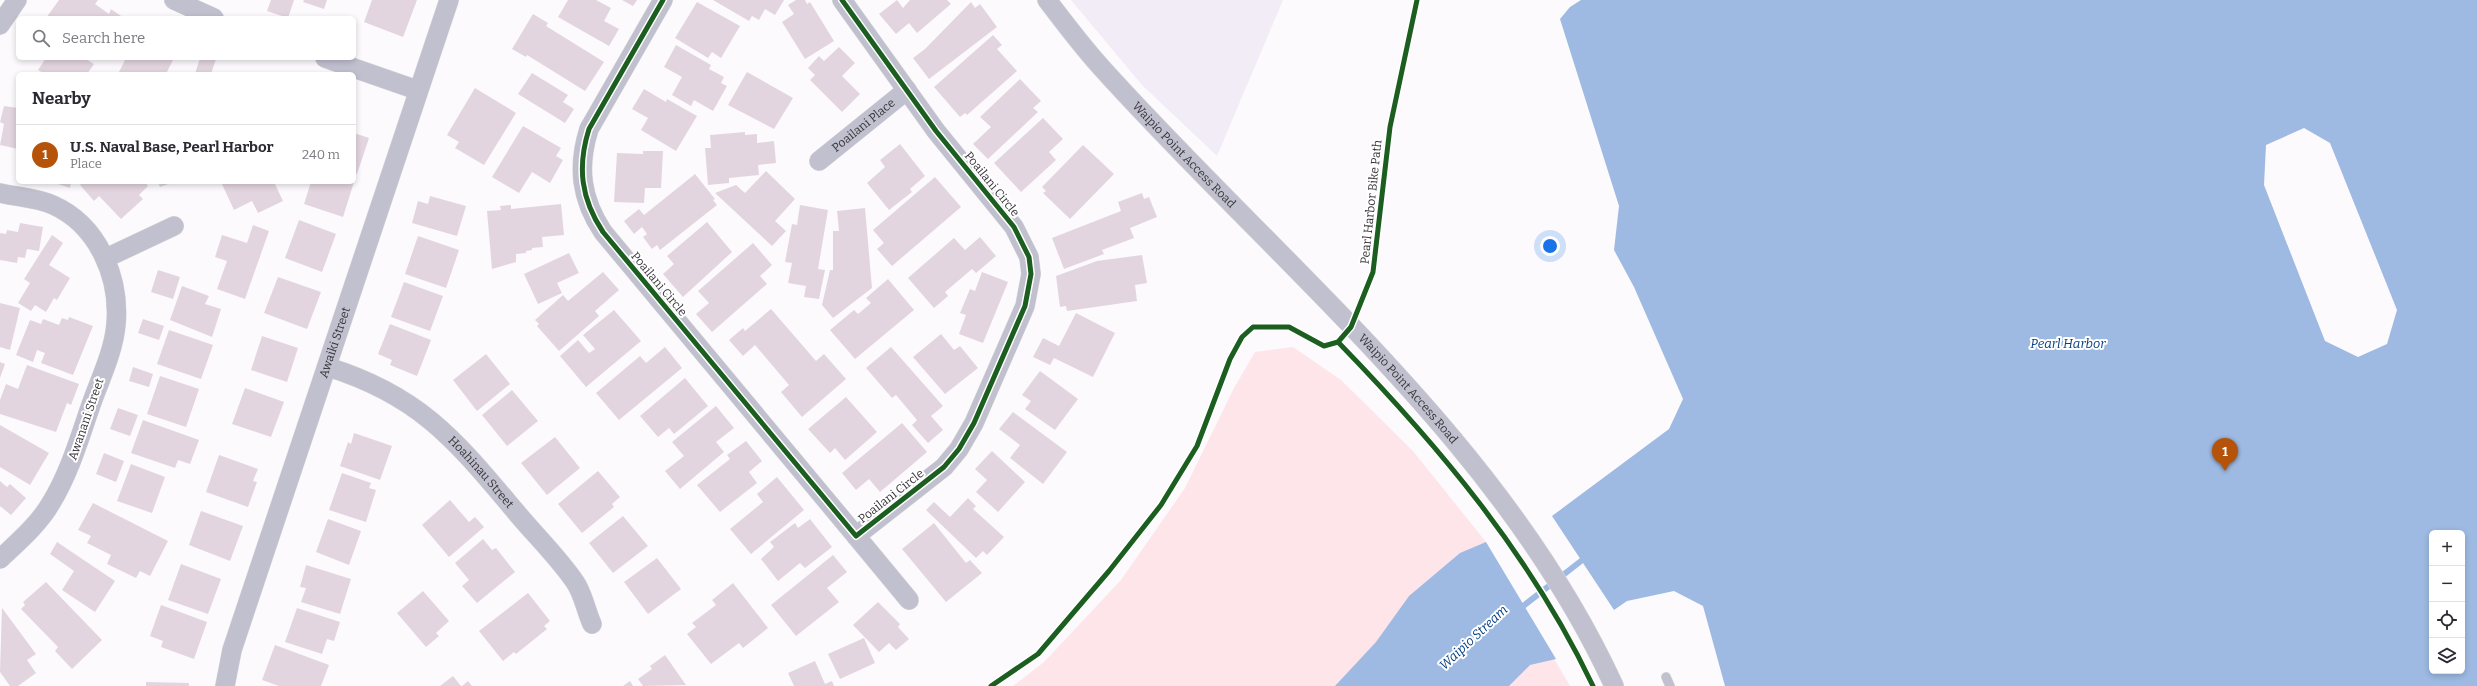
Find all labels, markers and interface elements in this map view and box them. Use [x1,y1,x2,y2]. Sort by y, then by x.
search box [16,16,356,60]
icon: search [30,27,52,49]
text: Search here [62,29,145,47]
text: Nearby [32,88,91,109]
street label: Poailani Place [829,96,898,155]
street label: Waipio Point Access Road [1130,99,1239,211]
text: U.S. Naval Base, Pearl Harbor [70,138,274,156]
street label: Pearl Harbor Bike Path [1357,139,1385,265]
text: 1 [42,147,48,162]
text: 240 m [302,147,340,162]
street label: Poailani Circle [962,149,1022,219]
text: Place [70,156,102,171]
your location [1540,236,1560,256]
street label: Poailani Circle [628,249,690,319]
street label: Awaiki Street [316,304,353,380]
street label: Waipio Point Access Road [1356,331,1461,446]
water label: Pearl Harbor [2030,336,2106,351]
street label: Awanani Street [65,376,107,462]
street label: Hoahinau Street [445,433,517,512]
pin: 1 [2212,438,2238,471]
street label: Poailani Circle [855,466,927,526]
map controls [2429,530,2465,674]
button: + [2429,530,2465,566]
button: − [2429,566,2465,602]
water label: Waipio Stream [1436,602,1511,673]
button: locate [2429,602,2465,638]
button: layers [2429,638,2465,674]

